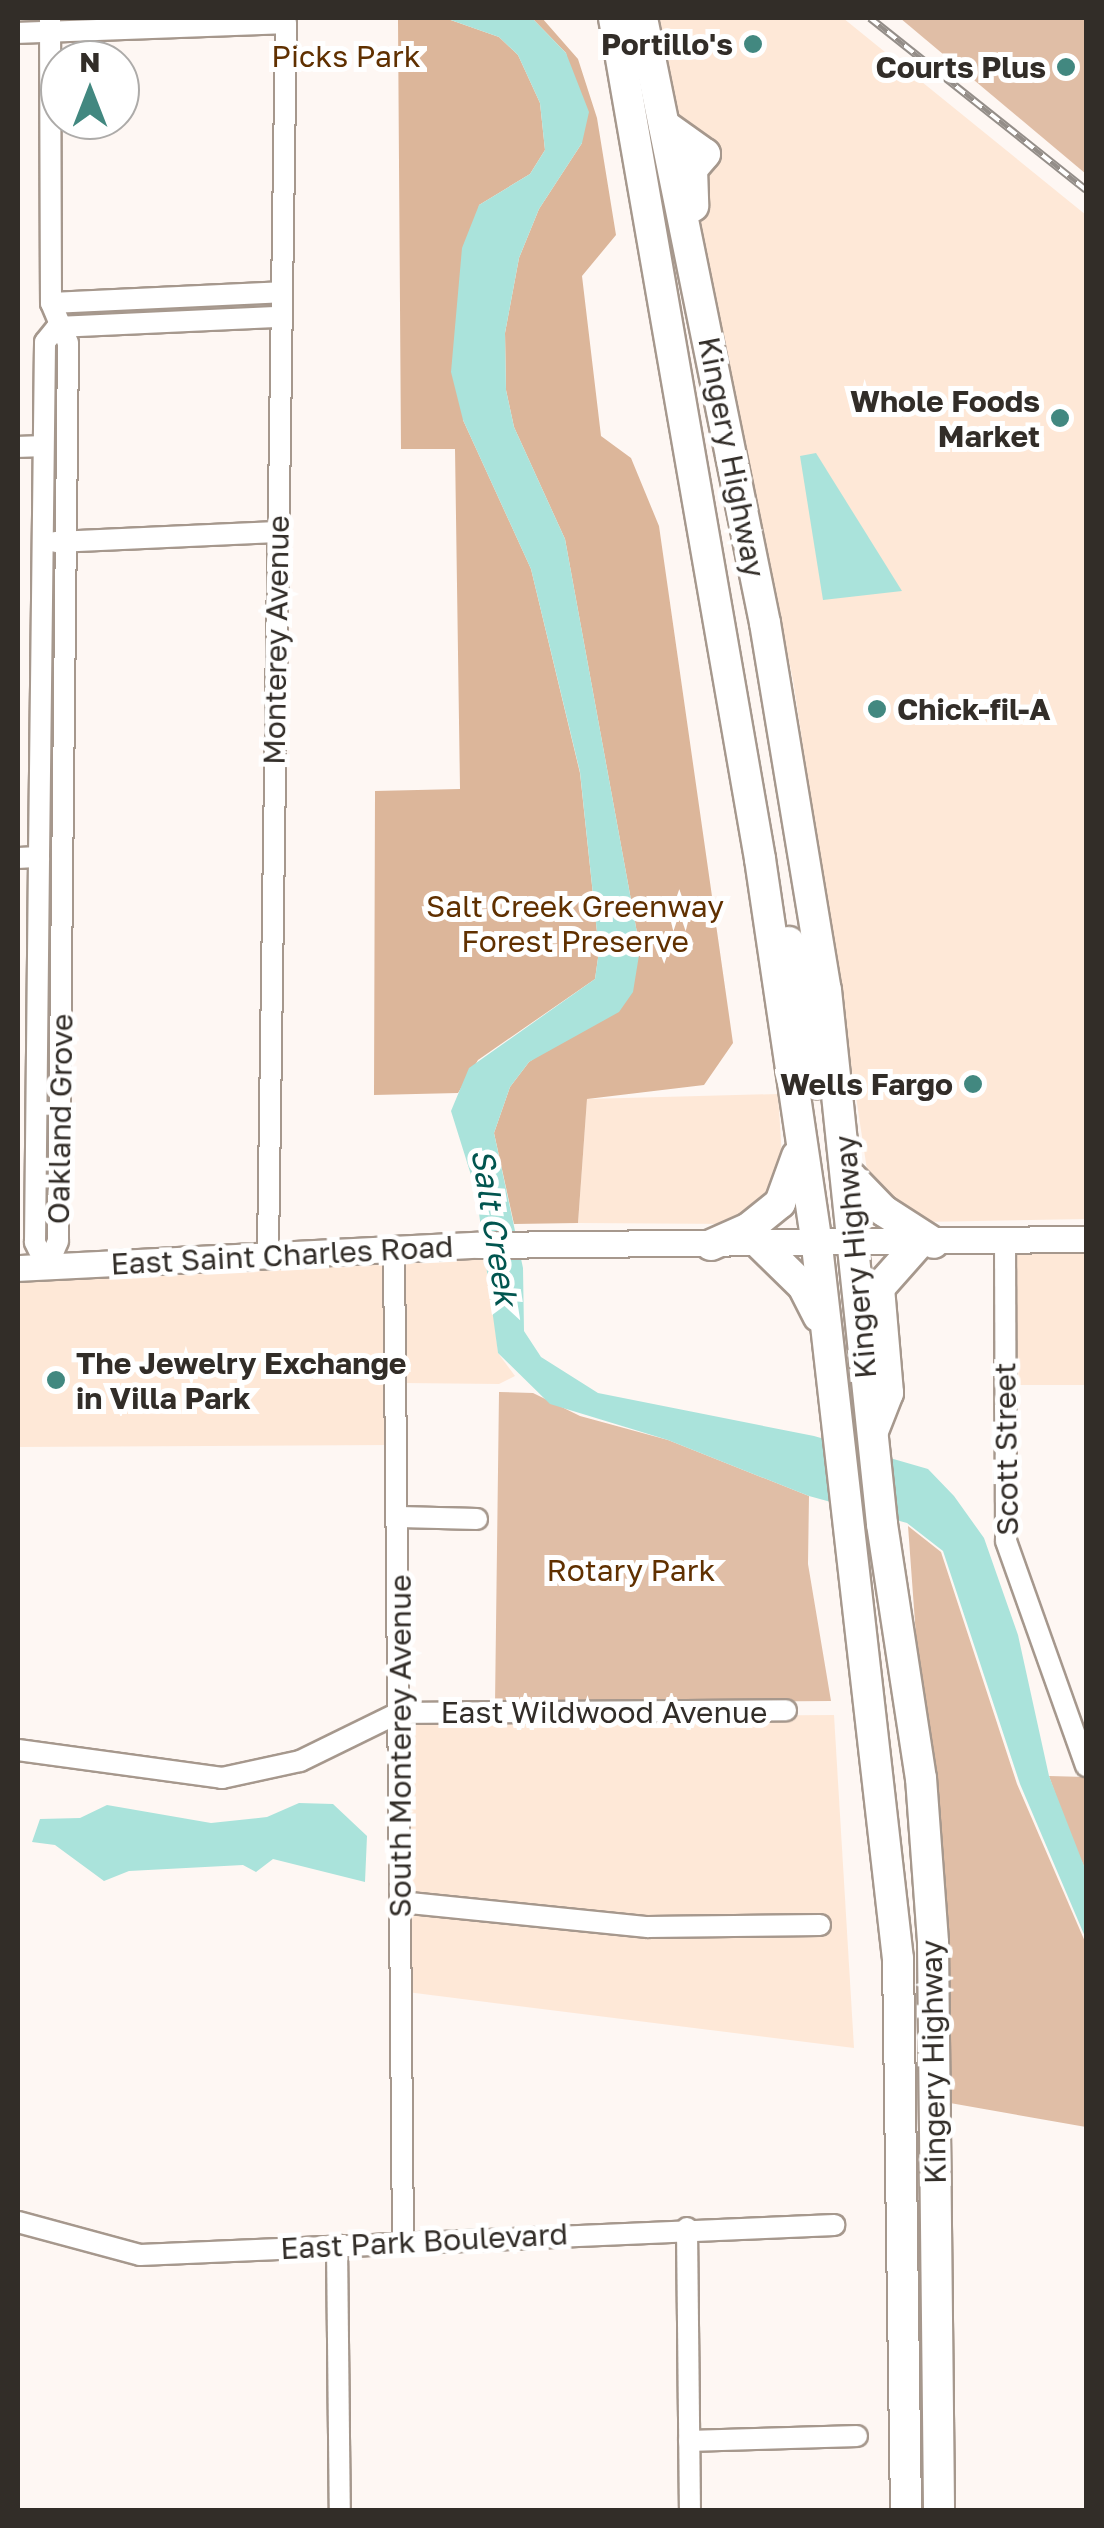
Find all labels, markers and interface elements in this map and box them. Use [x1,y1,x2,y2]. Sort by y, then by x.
place label: Portillo's [601,26,733,62]
marker: Portillo's [742,33,764,55]
park label: Picks Park [271,38,421,74]
north arrow [40,40,140,140]
text: N [79,45,101,78]
place label: Courts Plus [875,49,1046,85]
marker: Courts Plus [1055,56,1077,78]
street label: Kingery Highway [691,334,773,580]
place label: Whole Foods Market [850,383,1040,454]
marker: Whole Foods Market [1049,407,1071,429]
street label: Monterey Avenue [256,515,296,765]
place label: Chick-fil-A [897,691,1051,727]
marker: Chick-fil-A [866,698,888,720]
park label: Salt Creek Greenway Forest Preserve [426,888,724,958]
street label: Oakland Grove [40,1013,80,1225]
place label: Wells Fargo [780,1066,953,1102]
marker: Wells Fargo [962,1073,984,1095]
street label: Kingery Highway [826,1134,884,1380]
water label: Salt Creek [464,1146,526,1308]
street label: East Saint Charles Road [110,1228,454,1282]
place label: The Jewelry Exchange in Villa Park [76,1345,407,1416]
street label: Scott Street [986,1362,1026,1536]
marker: The Jewelry Exchange in Villa Park [45,1369,67,1391]
park label: Rotary Park [547,1552,715,1588]
street label: South Monterey Avenue [382,1574,418,1918]
street label: East Wildwood Avenue [441,1694,767,1730]
street label: Kingery Highway [913,1940,953,2184]
street label: East Park Boulevard [279,2215,569,2267]

